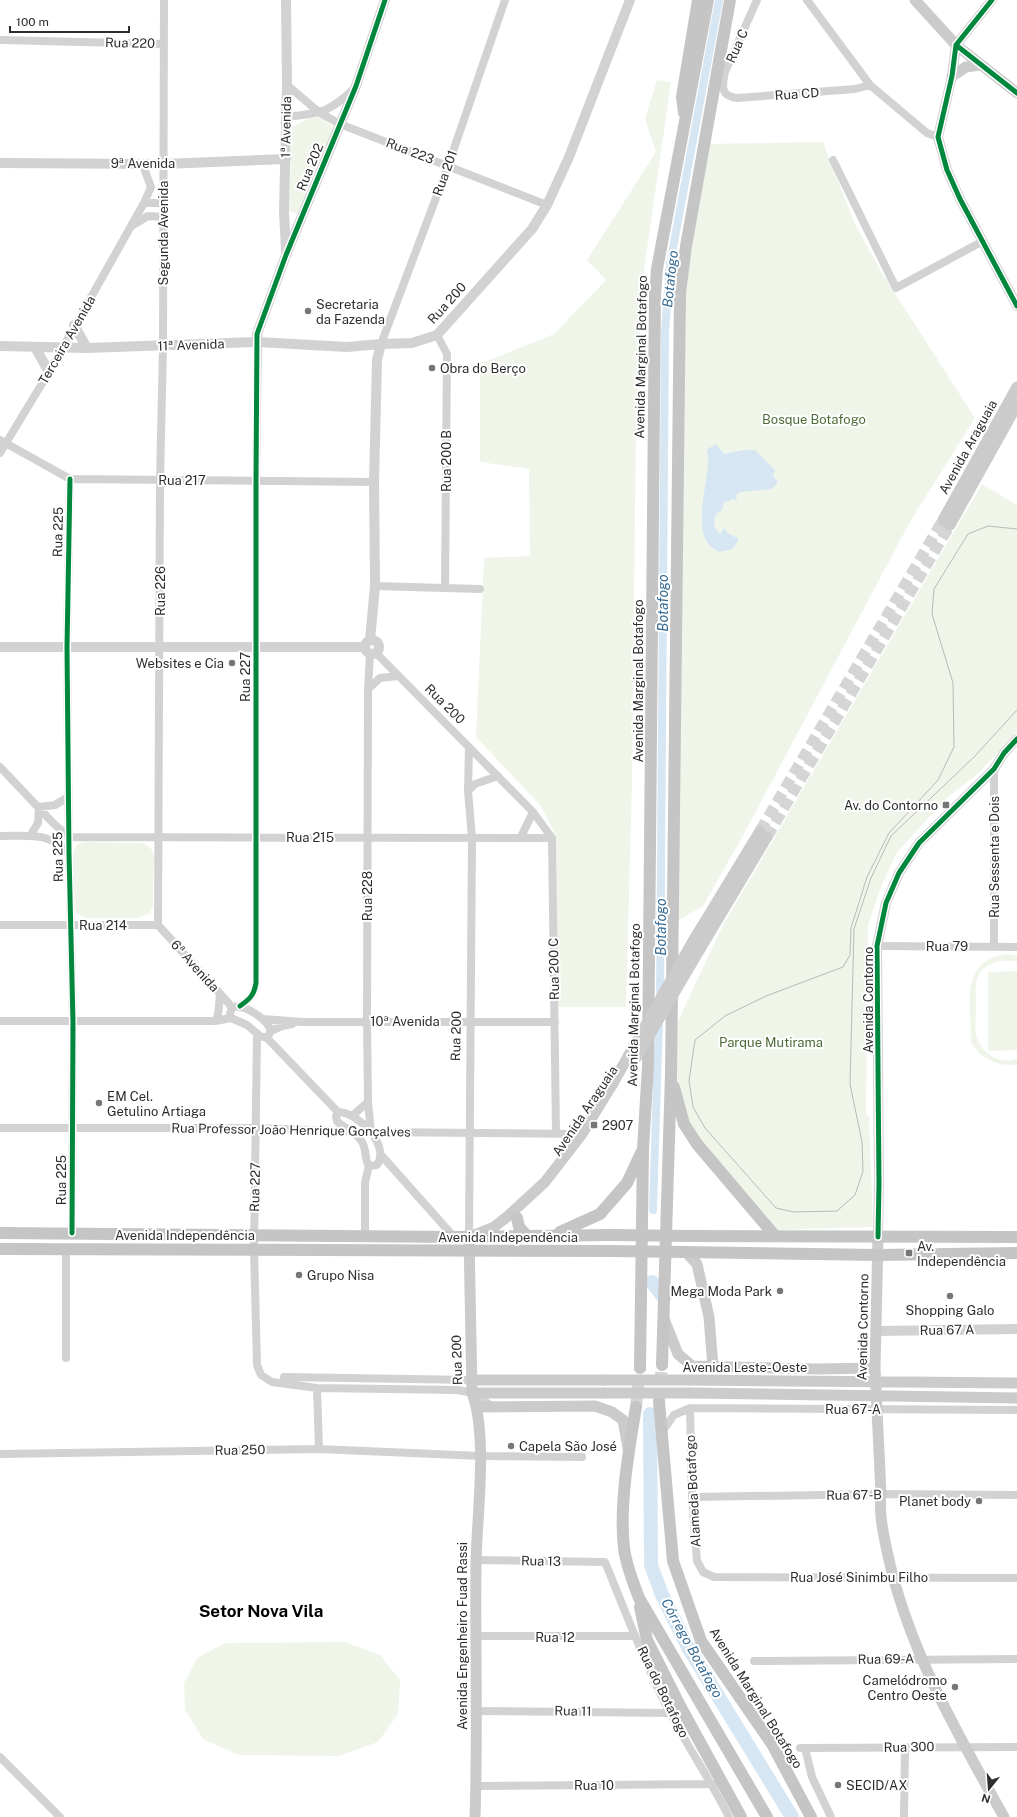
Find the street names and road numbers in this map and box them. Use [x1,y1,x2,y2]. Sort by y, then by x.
street label: Rua C [723,27,751,65]
street label: Rua 220 [105,35,155,51]
street label: Rua CD [774,85,820,103]
street label: 1ª Avenida [278,96,294,158]
street label: Rua 223 [384,135,436,167]
street label: Rua 202 [294,141,326,193]
street label: Rua 201 [430,148,460,198]
street label: 9ª Avenida [111,156,175,171]
street label: Segunda Avenida [156,180,171,286]
street label: Avenida Marginal Botafogo [632,275,650,439]
street label: Rua 200 [425,279,469,327]
street label: Terceira Avenida [36,293,98,387]
street label: 11ª Avenida [157,336,225,354]
street label: Avenida Araguaia [936,397,1000,497]
street label: Rua 200 B [439,430,454,492]
street label: Rua 217 [158,473,206,488]
street label: Rua 225 [50,507,66,557]
street label: Rua 226 [153,566,168,616]
street label: Avenida Marginal Botafogo [631,599,646,763]
street label: Rua 227 [238,652,253,702]
street label: Rua 200 [422,681,468,727]
street label: Rua Sessenta e Dois [987,796,1002,918]
street label: Rua 215 [286,830,334,845]
street label: Rua 225 [50,832,66,882]
street label: Rua 228 [360,871,375,921]
street label: Rua 214 [79,918,127,933]
street label: Avenida Marginal Botafogo [625,923,643,1087]
street label: 6ª Avenida [168,937,222,995]
street label: Rua 200 C [546,938,562,1000]
street label: Rua 79 [926,939,968,954]
street label: Avenida Contorno [861,947,876,1053]
street label: Rua 200 [448,1011,464,1061]
street label: 10ª Avenida [370,1014,440,1029]
street label: Avenida Araguaia [549,1063,621,1159]
street label: Rua Professor João Henrique Gonçalves [171,1120,411,1140]
street label: Rua 225 [54,1155,69,1205]
street label: Rua 227 [247,1162,263,1212]
street label: Avenida Independência [115,1228,255,1243]
street label: Avenida Independência [438,1230,578,1245]
street label: Avenida Contorno [855,1274,871,1380]
street label: Rua 67 A [920,1322,974,1338]
street label: Rua 200 [449,1335,465,1385]
street label: Avenida Leste-Oeste [683,1360,807,1375]
street label: Rua 67-A [825,1402,881,1417]
street label: Alameda Botafogo [683,1434,703,1548]
street label: Rua 250 [215,1442,265,1458]
street label: Rua 67-B [826,1487,882,1503]
street label: Avenida Engenheiro Fuad Rassi [455,1542,470,1730]
street label: Rua 13 [521,1553,561,1569]
street label: Rua José Sinimbu Filho [790,1570,928,1585]
street label: Avenida Marginal Botafogo [706,1625,806,1771]
street label: Rua 12 [535,1630,575,1645]
street label: Rua do Botafogo [634,1644,692,1740]
street label: Rua 69-A [858,1651,914,1667]
street label: Rua 11 [554,1703,592,1719]
street label: Rua 300 [884,1739,934,1755]
street label: Rua 10 [574,1778,614,1793]

